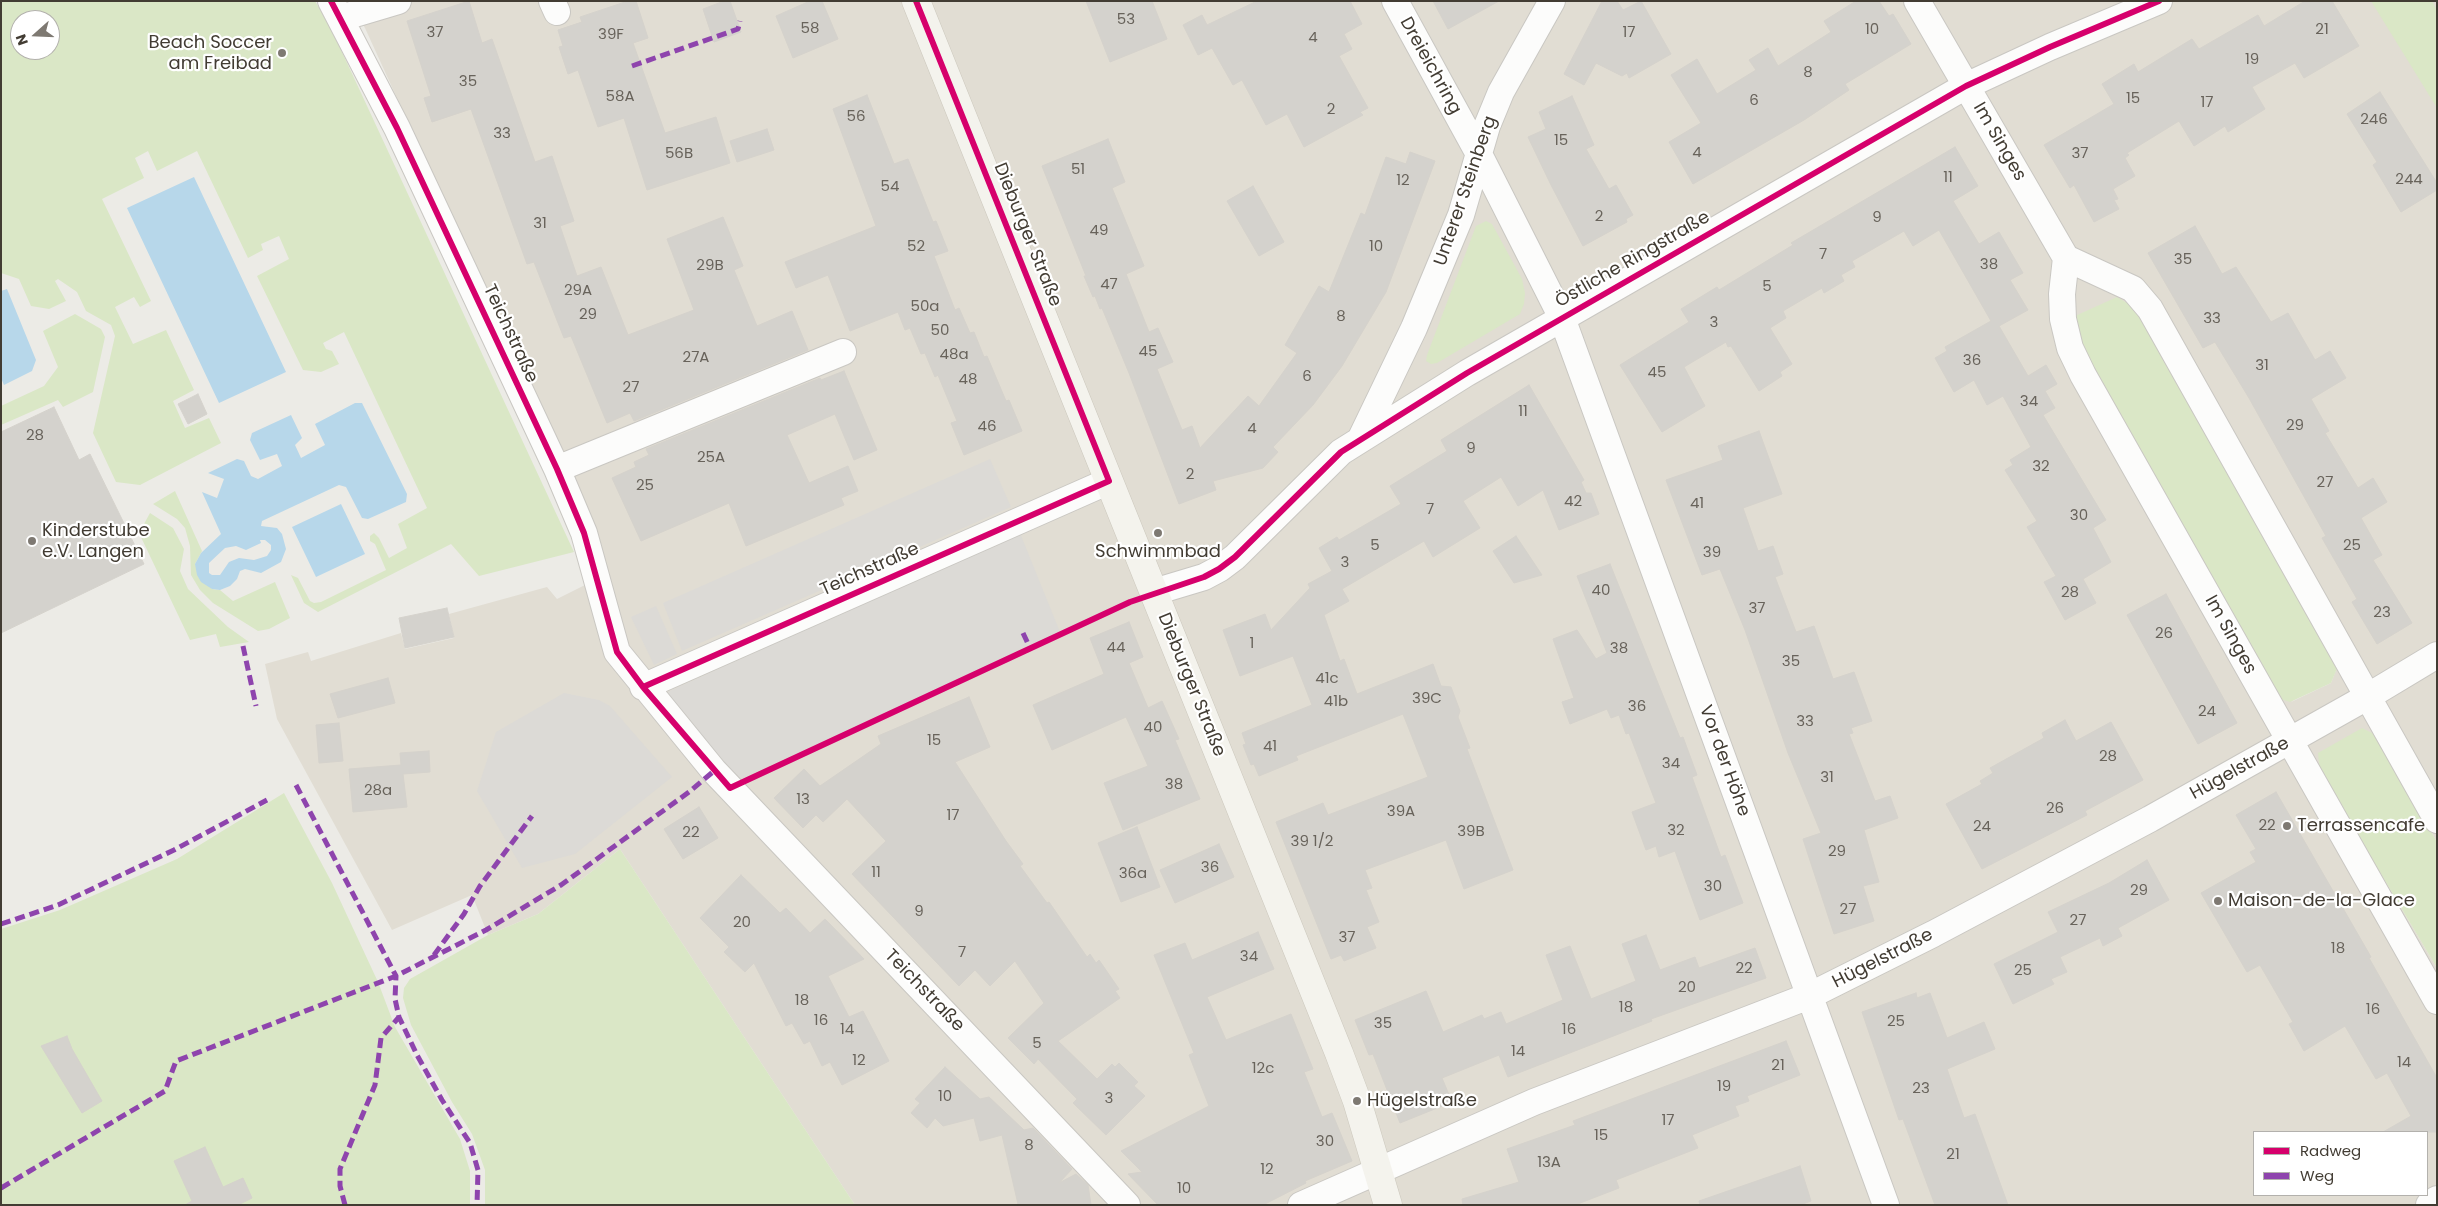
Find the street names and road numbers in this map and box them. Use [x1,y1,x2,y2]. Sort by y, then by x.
street label: Dreieichring [1394,14,1466,118]
street label: Im Singes [1968,99,2030,185]
street label: Unterer Steinberg [1430,113,1502,269]
street label: Dieburger Straße [988,160,1066,310]
street label: Östliche Ringstraße [1552,207,1714,313]
street label: Teichstraße [478,281,542,387]
street label: Teichstraße [817,539,923,601]
street label: Im Singes [2199,592,2261,678]
street label: Dieburger Straße [1152,610,1230,760]
street label: Vor der Höhe [1694,702,1754,820]
street label: Hügelstraße [2187,733,2293,805]
street label: Hügelstraße [1829,924,1937,994]
street label: Teichstraße [879,945,969,1037]

